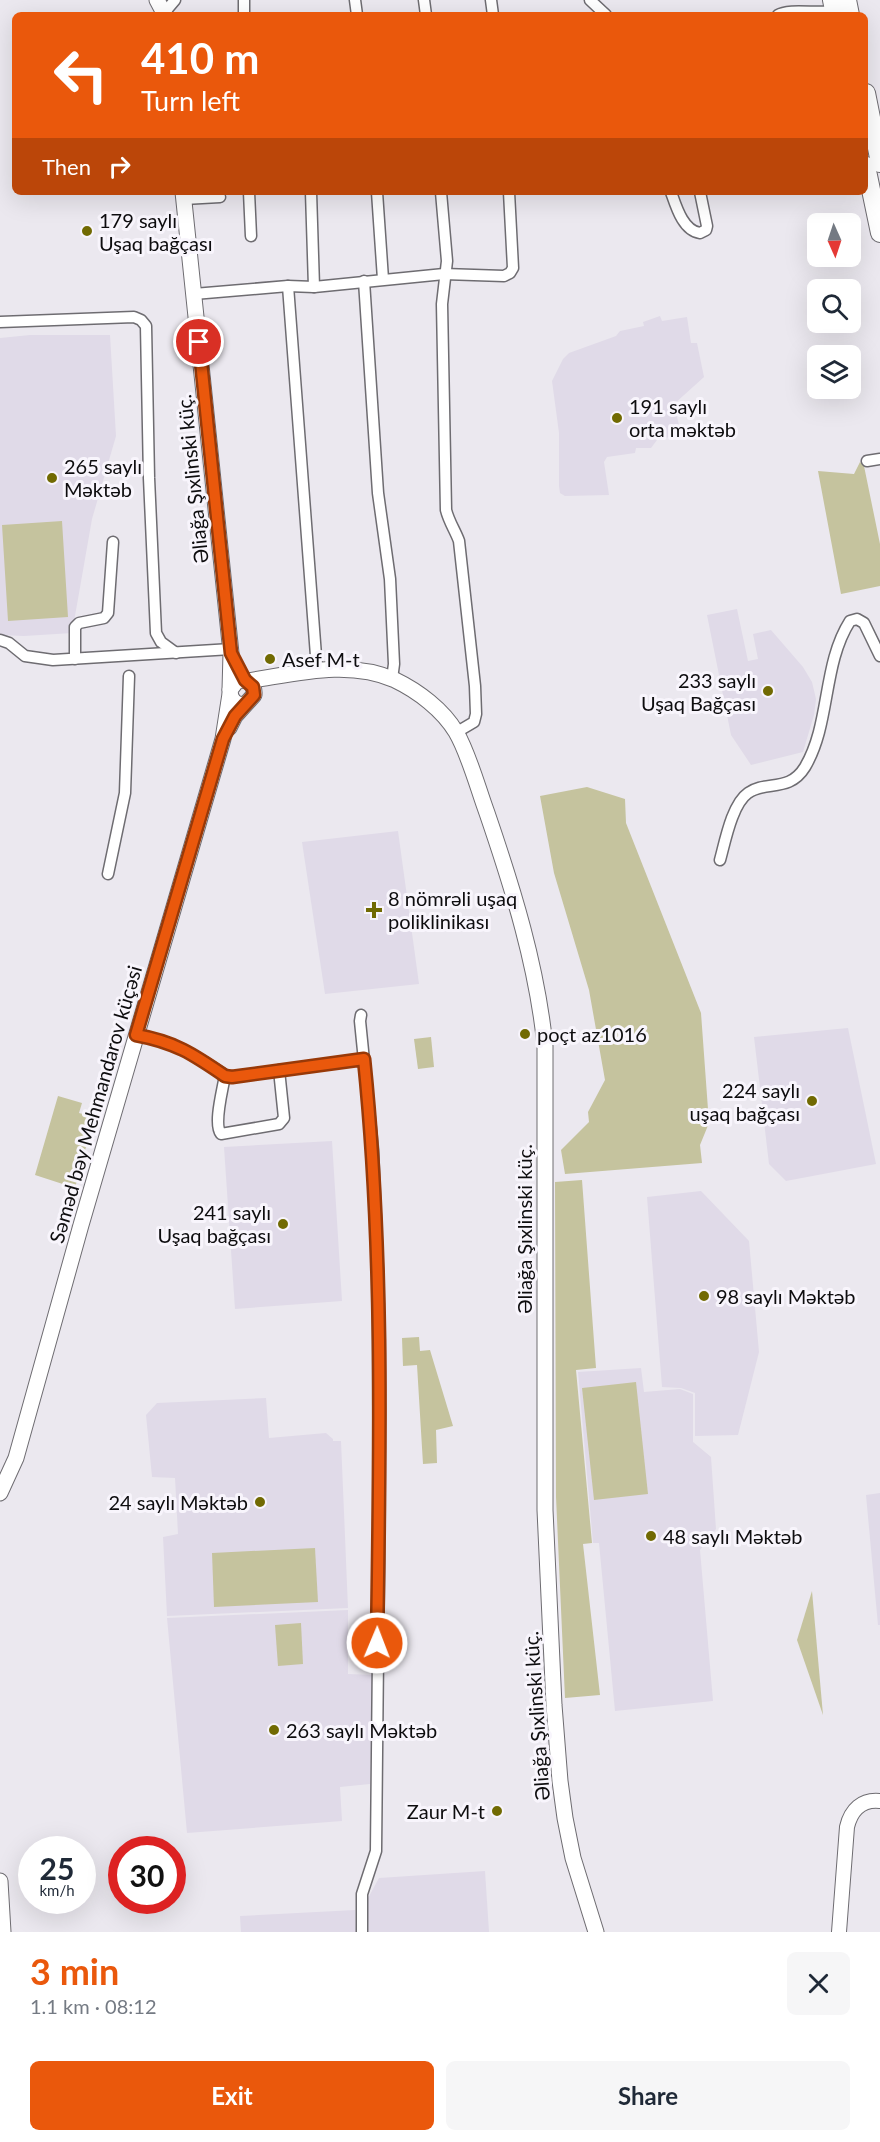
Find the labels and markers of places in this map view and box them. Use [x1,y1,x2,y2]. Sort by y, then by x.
place label: 179 saylı Uşaq bağçası [99,208,213,255]
marker: 179 saylı Uşaq bağçası [80,224,94,238]
pin [173,316,224,367]
place label: 191 saylı orta məktəb [629,394,736,441]
marker: 191 saylı orta məktəb [610,411,624,425]
place label: 265 saylı Məktəb [64,454,142,501]
marker: 265 saylı Məktəb [45,471,59,485]
place label: Asef M-t [282,647,360,671]
marker: Asef M-t [263,652,277,666]
place label: 233 saylı Uşaq Bağçası [641,668,756,715]
marker: 233 saylı Uşaq Bağçası [761,684,775,698]
place label: 8 nömrəli uşaq poliklinikası [388,886,517,933]
marker: 8 nömrəli uşaq poliklinikası [365,901,383,919]
place label: poçt az1016 [537,1022,647,1046]
marker: poçt az1016 [518,1027,532,1041]
place label: 224 saylı uşaq bağçası [690,1078,800,1125]
marker: 224 saylı uşaq bağçası [805,1094,819,1108]
place label: 241 saylı Uşaq bağçası [158,1200,271,1247]
marker: 241 saylı Uşaq bağçası [276,1217,290,1231]
place label: 98 saylı Məktəb [716,1284,856,1308]
marker: 98 saylı Məktəb [697,1289,711,1303]
place label: 24 saylı Məktəb [108,1490,248,1514]
marker: 24 saylı Məktəb [253,1495,267,1509]
place label: 48 saylı Məktəb [663,1524,803,1548]
marker: 48 saylı Məktəb [644,1529,658,1543]
place label: 263 saylı Məktəb [286,1718,437,1742]
marker: 263 saylı Məktəb [267,1723,281,1737]
place label: Zaur M-t [407,1799,485,1823]
marker: Zaur M-t [490,1804,504,1818]

